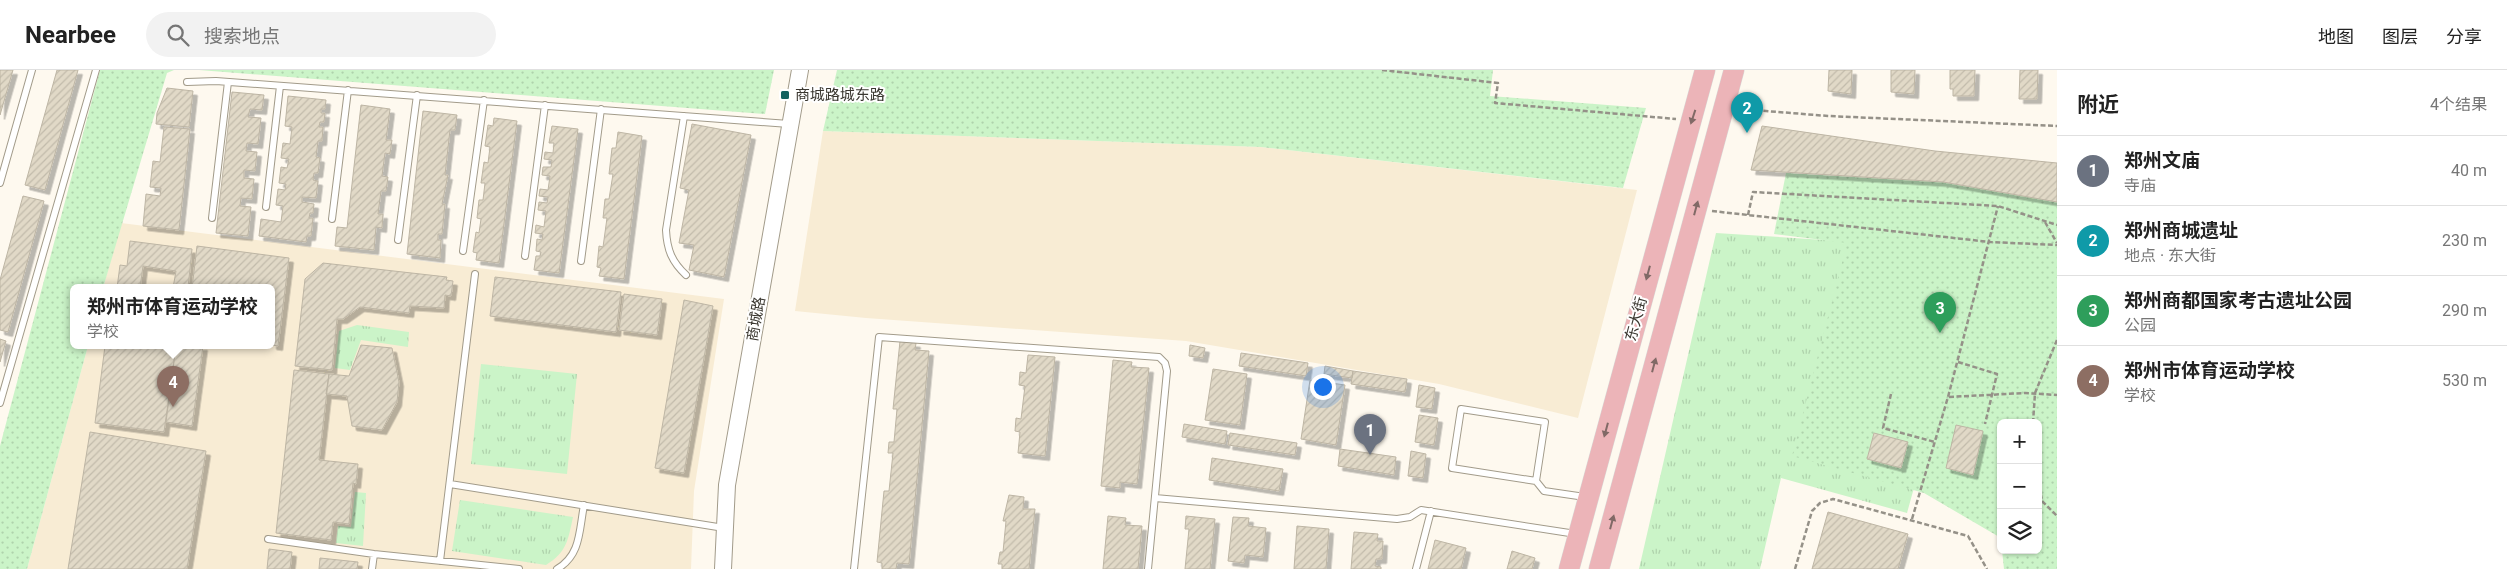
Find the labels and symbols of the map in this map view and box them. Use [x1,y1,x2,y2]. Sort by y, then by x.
place label: 商城路城东路 [795,86,885,104]
marker: 商城路城东路 [779,89,791,101]
pin: 2 [1731,92,1763,133]
one-way arrow [1689,110,1697,125]
one-way arrow [1692,200,1700,215]
one-way arrow [1644,266,1652,281]
pin: 3 [1924,292,1956,333]
street label: 商城路 [743,295,769,343]
street label: 东大街 [1621,295,1651,343]
one-way arrow [1650,357,1658,372]
pin: 4 [157,366,189,407]
your location [1310,374,1336,400]
pin: 1 [1354,414,1386,455]
one-way arrow [1602,423,1610,438]
one-way arrow [1608,514,1616,529]

